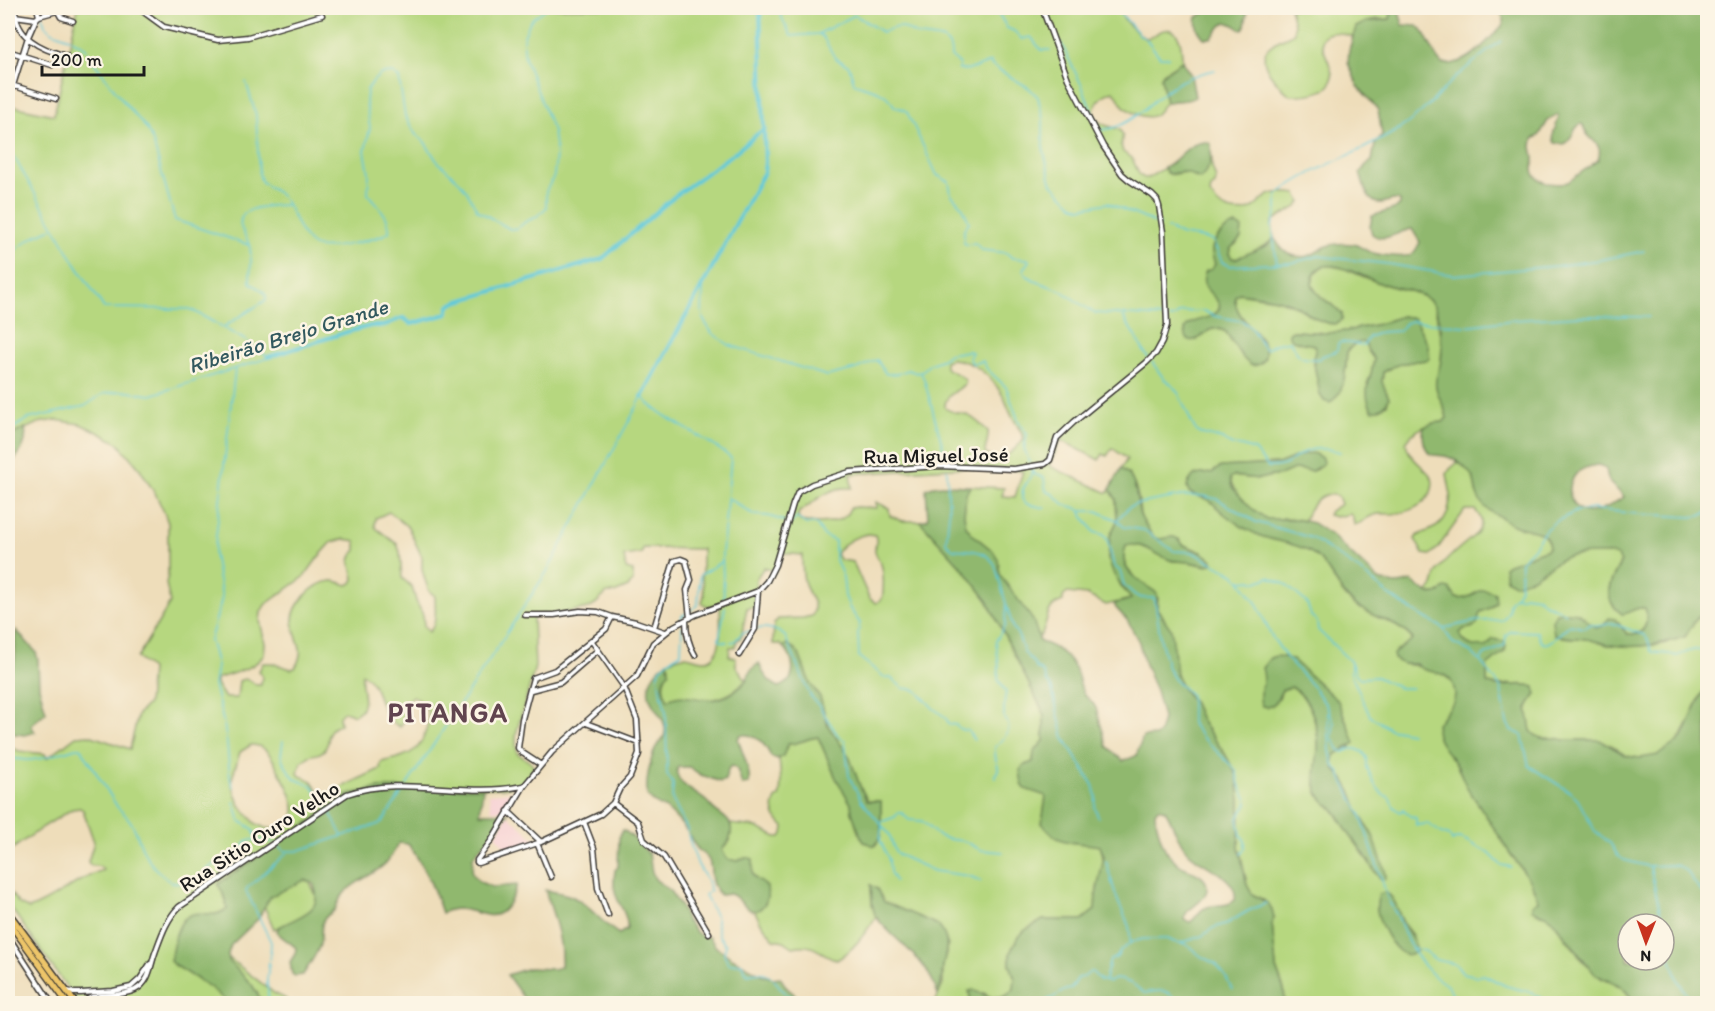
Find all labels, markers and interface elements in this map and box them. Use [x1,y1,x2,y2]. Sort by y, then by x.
scale bar [42,39,144,77]
text: 200 m [51,49,102,71]
water label: Ribeirão Brejo Grande [185,292,393,379]
street label: Rua Miguel José [863,441,1009,469]
district label: PITANGA [388,696,508,729]
street label: Rua Sitio Ouro Velho [174,775,344,897]
north arrow [1616,912,1676,972]
text: N [1640,947,1651,966]

